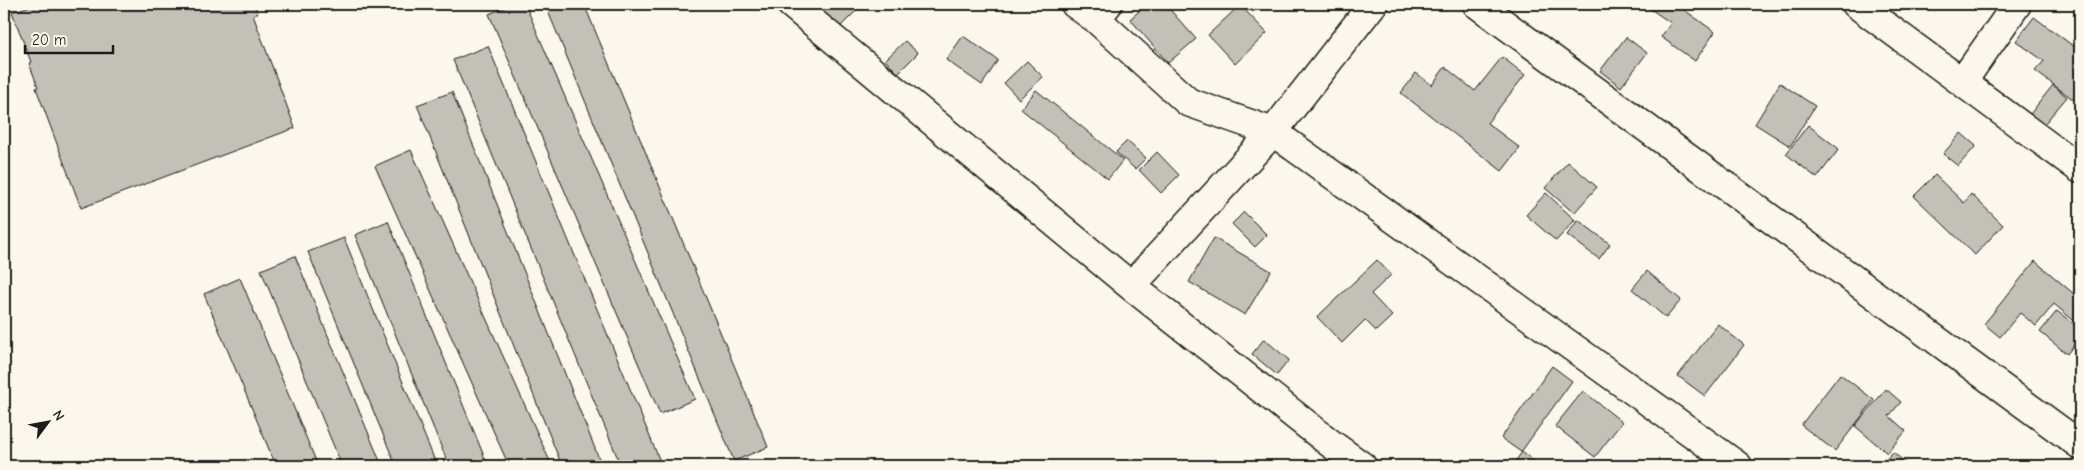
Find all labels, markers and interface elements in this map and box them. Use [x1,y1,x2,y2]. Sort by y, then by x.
scale bar [25,22,112,54]
text: 20 m [32,31,66,49]
north arrow [22,398,72,448]
text: N [49,407,68,424]

